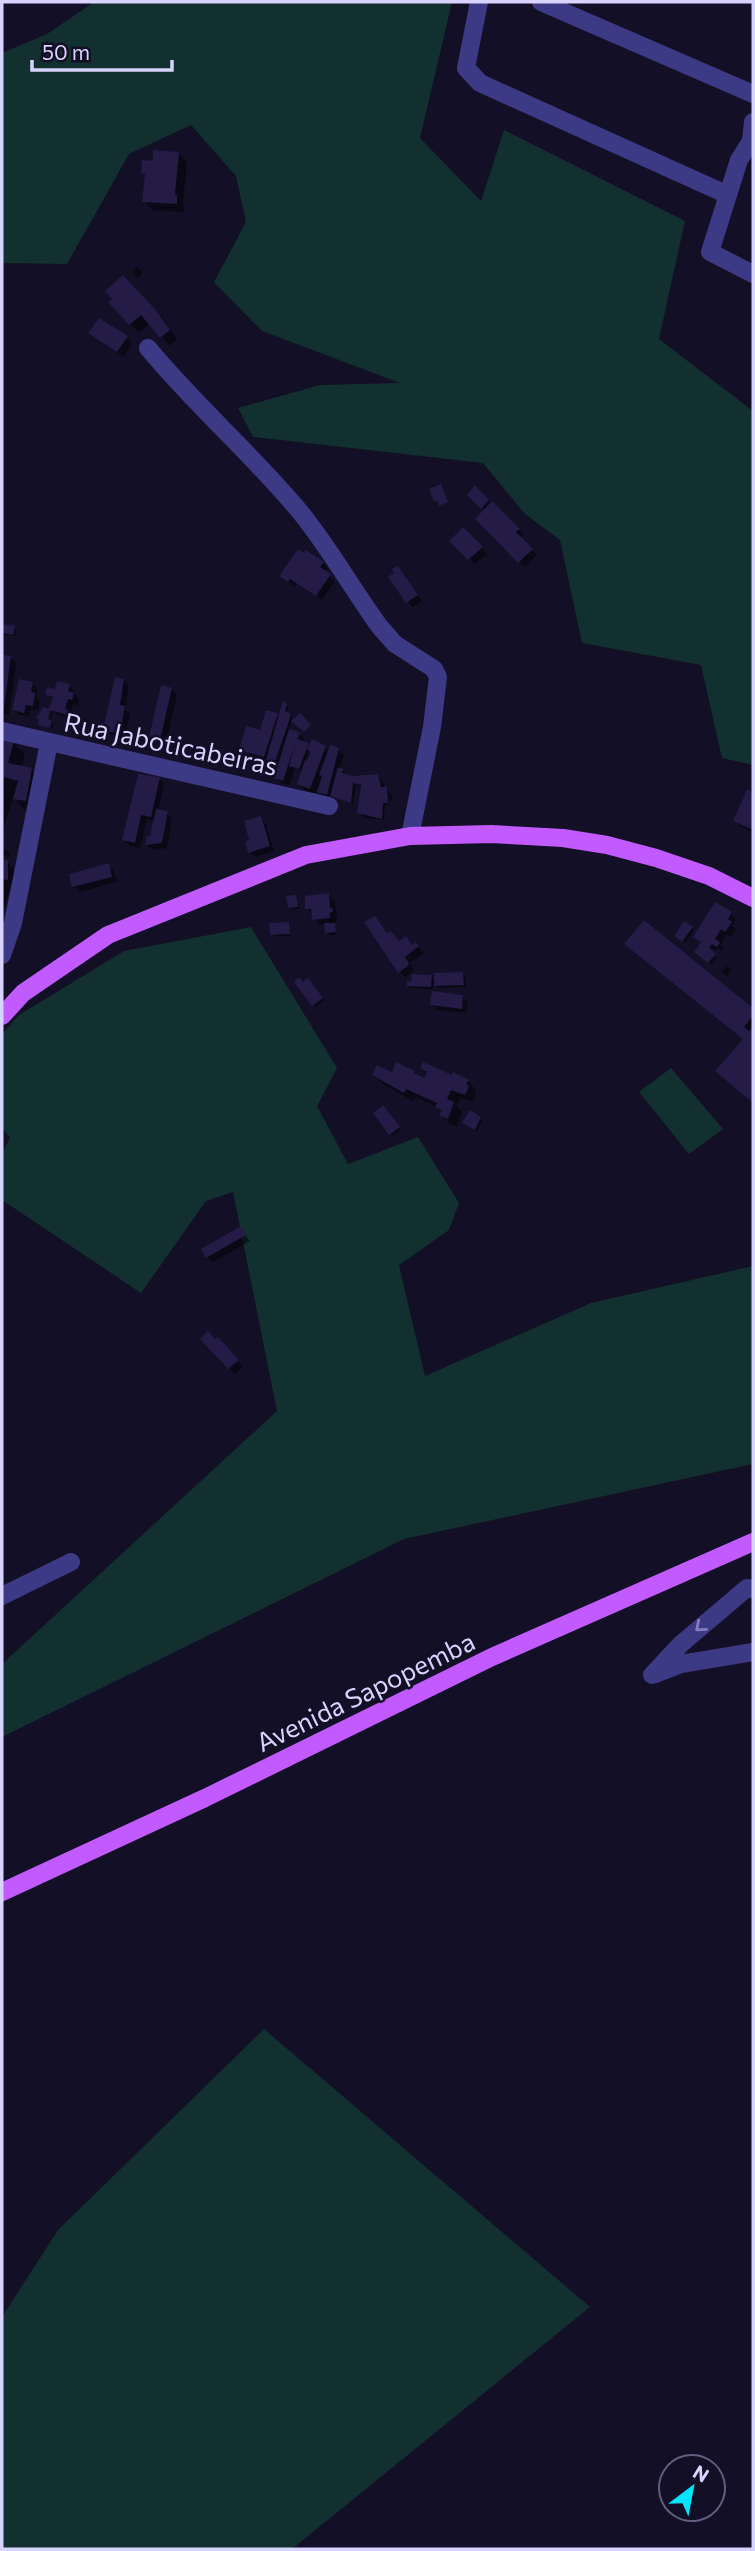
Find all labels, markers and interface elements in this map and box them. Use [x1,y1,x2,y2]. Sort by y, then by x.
scale bar [32,28,172,72]
text: 50 m [42,39,90,64]
street label: Rua Jaboticabeiras [61,705,281,781]
one-way arrow [695,1619,708,1631]
street label: Avenida Sapopemba [251,1625,479,1757]
north arrow [657,2453,727,2523]
text: N [689,2460,713,2487]

